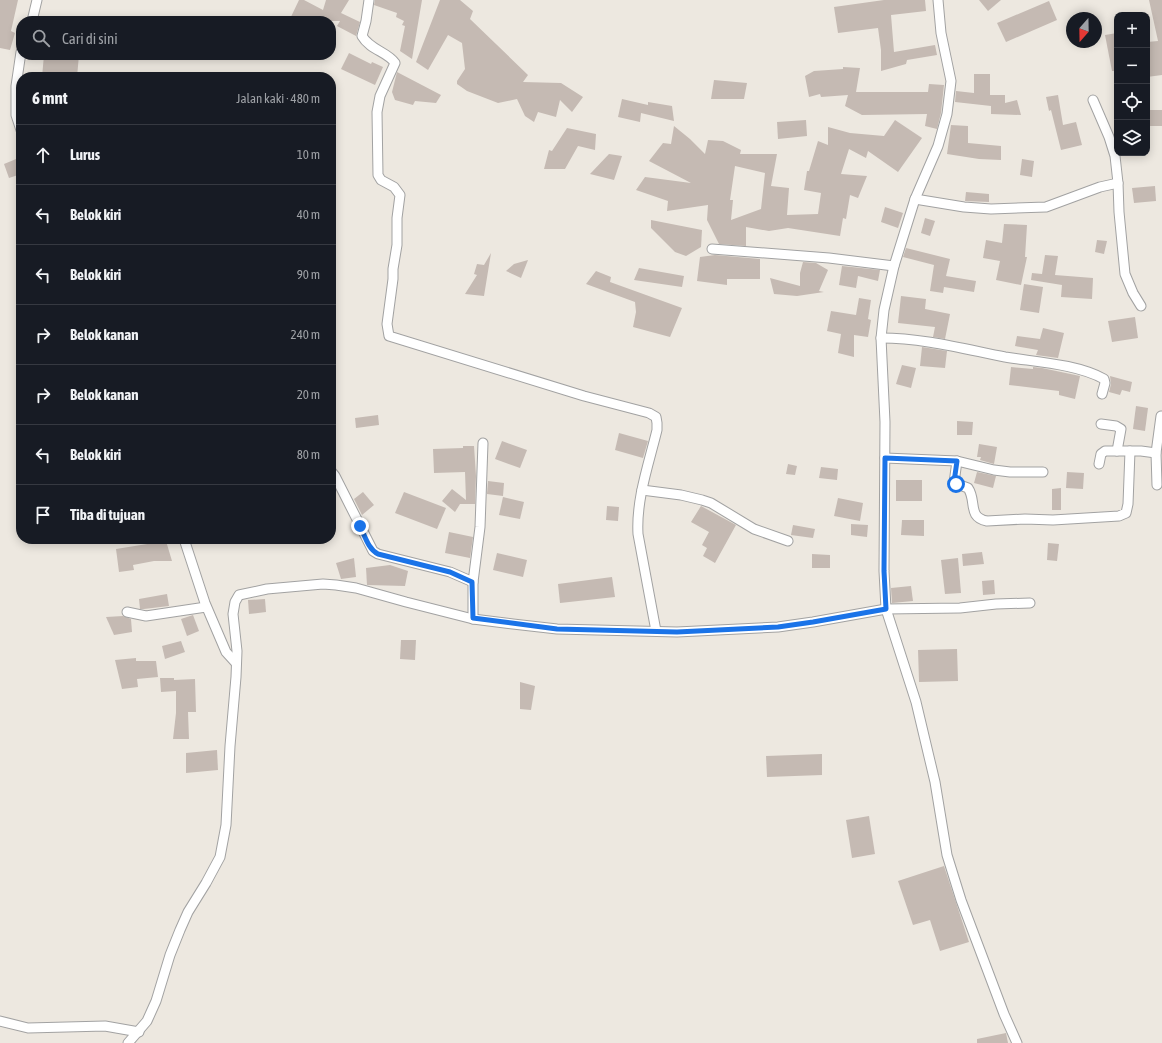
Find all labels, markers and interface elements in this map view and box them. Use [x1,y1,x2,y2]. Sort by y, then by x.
north arrow [1066,12,1102,48]
map controls [1114,12,1150,156]
button: + [1114,12,1150,48]
search box [16,16,336,60]
icon: search [30,27,52,49]
text: Cari di sini [62,30,118,47]
button: − [1114,48,1150,84]
button: locate [1114,84,1150,120]
text: 6 mnt [32,88,68,108]
text: Jalan kaki · 480 m [236,91,320,106]
button: layers [1114,120,1150,156]
icon: ahead [32,144,54,166]
text: Lurus [70,146,100,163]
text: 10 m [297,147,320,162]
icon: left [32,204,54,226]
text: Belok kiri [70,206,121,223]
text: 40 m [297,207,320,222]
icon: left [32,264,54,286]
text: Belok kiri [70,266,121,283]
text: 90 m [297,267,320,282]
icon: right [32,324,54,346]
text: Belok kanan [70,326,139,343]
text: 240 m [291,327,320,342]
icon: right [32,384,54,406]
text: Belok kanan [70,386,139,403]
text: 20 m [297,387,320,402]
icon: left [32,444,54,466]
text: Belok kiri [70,446,121,463]
text: 80 m [297,447,320,462]
route start [947,475,965,493]
icon: arrive [32,504,54,526]
text: Tiba di tujuan [70,506,145,523]
route end [351,517,369,535]

